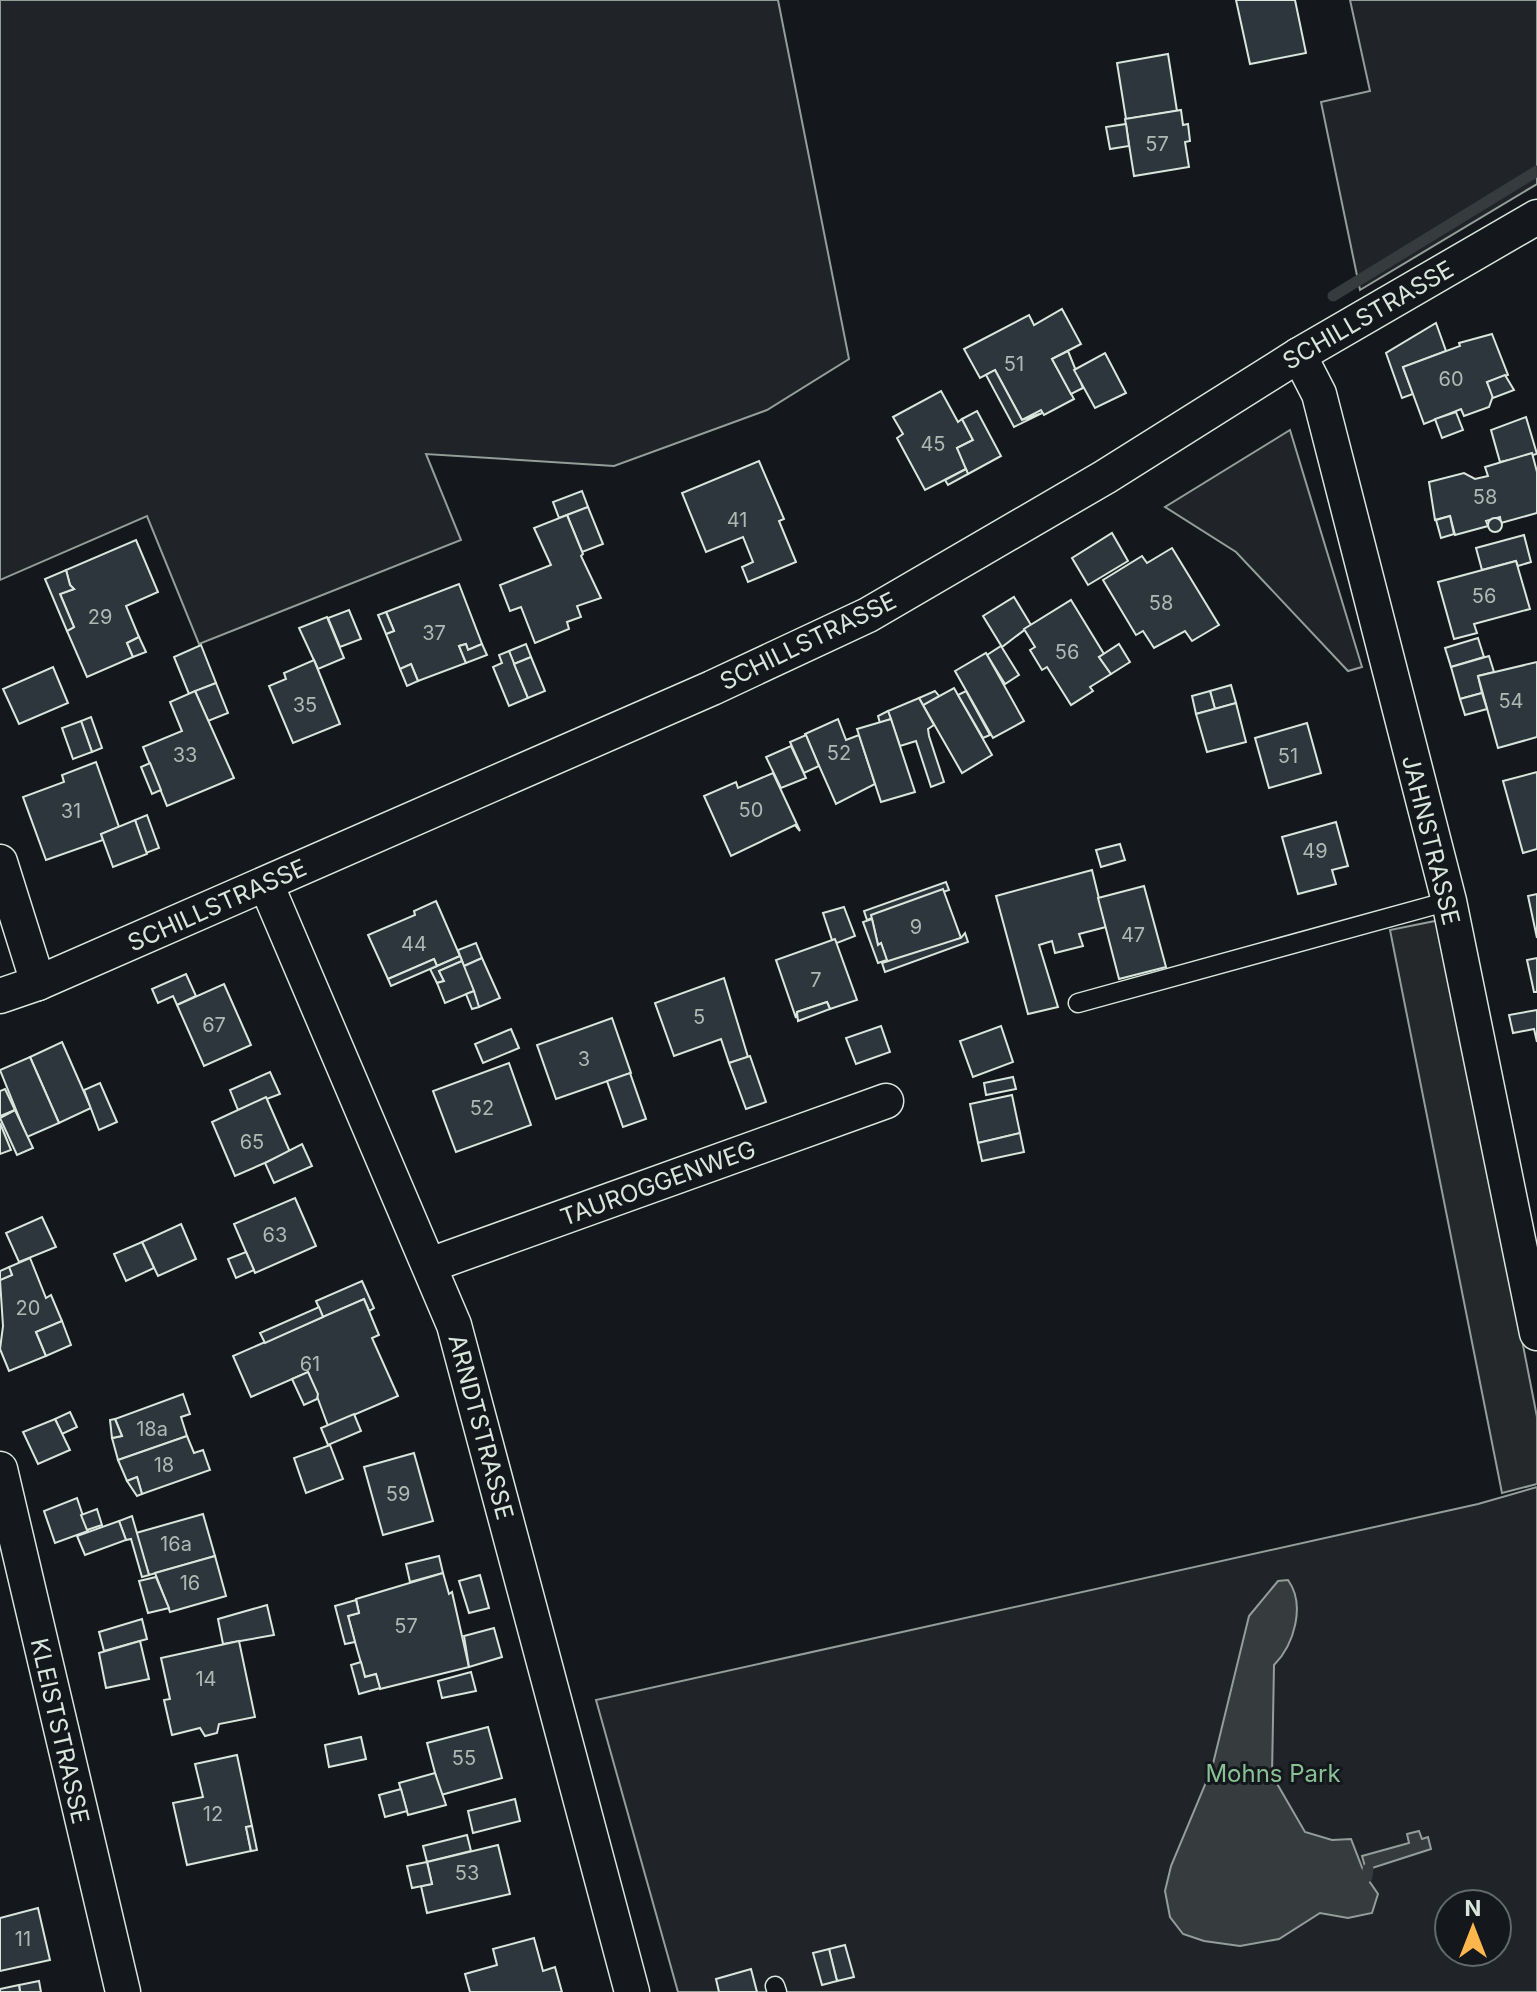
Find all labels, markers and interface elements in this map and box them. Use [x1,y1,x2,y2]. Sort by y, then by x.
house number: 57 [1145,132,1169,156]
street label: SCHILLSTRASSE [1277,254,1459,376]
house number: 51 [1004,352,1024,376]
house number: 60 [1438,367,1464,391]
house number: 45 [920,432,946,456]
house number: 58 [1473,485,1497,509]
house number: 41 [727,508,747,532]
house number: 56 [1472,584,1496,608]
street label: SCHILLSTRASSE [715,586,901,696]
house number: 58 [1149,591,1173,615]
house number: 29 [88,605,112,629]
house number: 37 [422,621,446,645]
house number: 56 [1055,640,1079,664]
house number: 54 [1498,689,1524,713]
house number: 35 [293,693,317,717]
house number: 52 [827,741,851,765]
house number: 33 [173,743,197,767]
house number: 51 [1278,744,1298,768]
street label: JAHNSTRASSE [1396,752,1466,928]
house number: 50 [739,798,763,822]
house number: 31 [61,799,81,823]
house number: 49 [1302,839,1328,863]
street label: SCHILLSTRASSE [123,853,311,957]
house number: 9 [910,915,922,939]
house number: 47 [1121,923,1145,947]
house number: 44 [401,932,427,956]
house number: 7 [810,968,822,992]
house number: 5 [693,1005,705,1029]
house number: 67 [202,1013,226,1037]
house number: 3 [578,1047,590,1071]
house number: 52 [470,1096,494,1120]
house number: 65 [240,1130,264,1154]
street label: TAUROGGENWEG [556,1134,760,1232]
house number: 63 [263,1223,287,1247]
house number: 20 [16,1296,40,1320]
street label: ARNDTSTRASSE [442,1331,520,1523]
house number: 61 [300,1352,320,1376]
house number: 18a [136,1417,168,1441]
house number: 18 [154,1453,174,1477]
house number: 59 [386,1482,410,1506]
house number: 16a [160,1532,192,1556]
house number: 16 [180,1571,200,1595]
house number: 57 [394,1614,418,1638]
street label: KLEISTSTRASSE [25,1635,95,1827]
house number: 14 [195,1667,217,1691]
house number: 55 [452,1746,476,1770]
park label: Mohns Park [1205,1759,1341,1788]
house number: 12 [203,1802,223,1826]
house number: 53 [455,1861,479,1885]
north arrow [1433,1888,1513,1968]
text: N [1465,1895,1481,1921]
house number: 11 [15,1927,31,1951]

